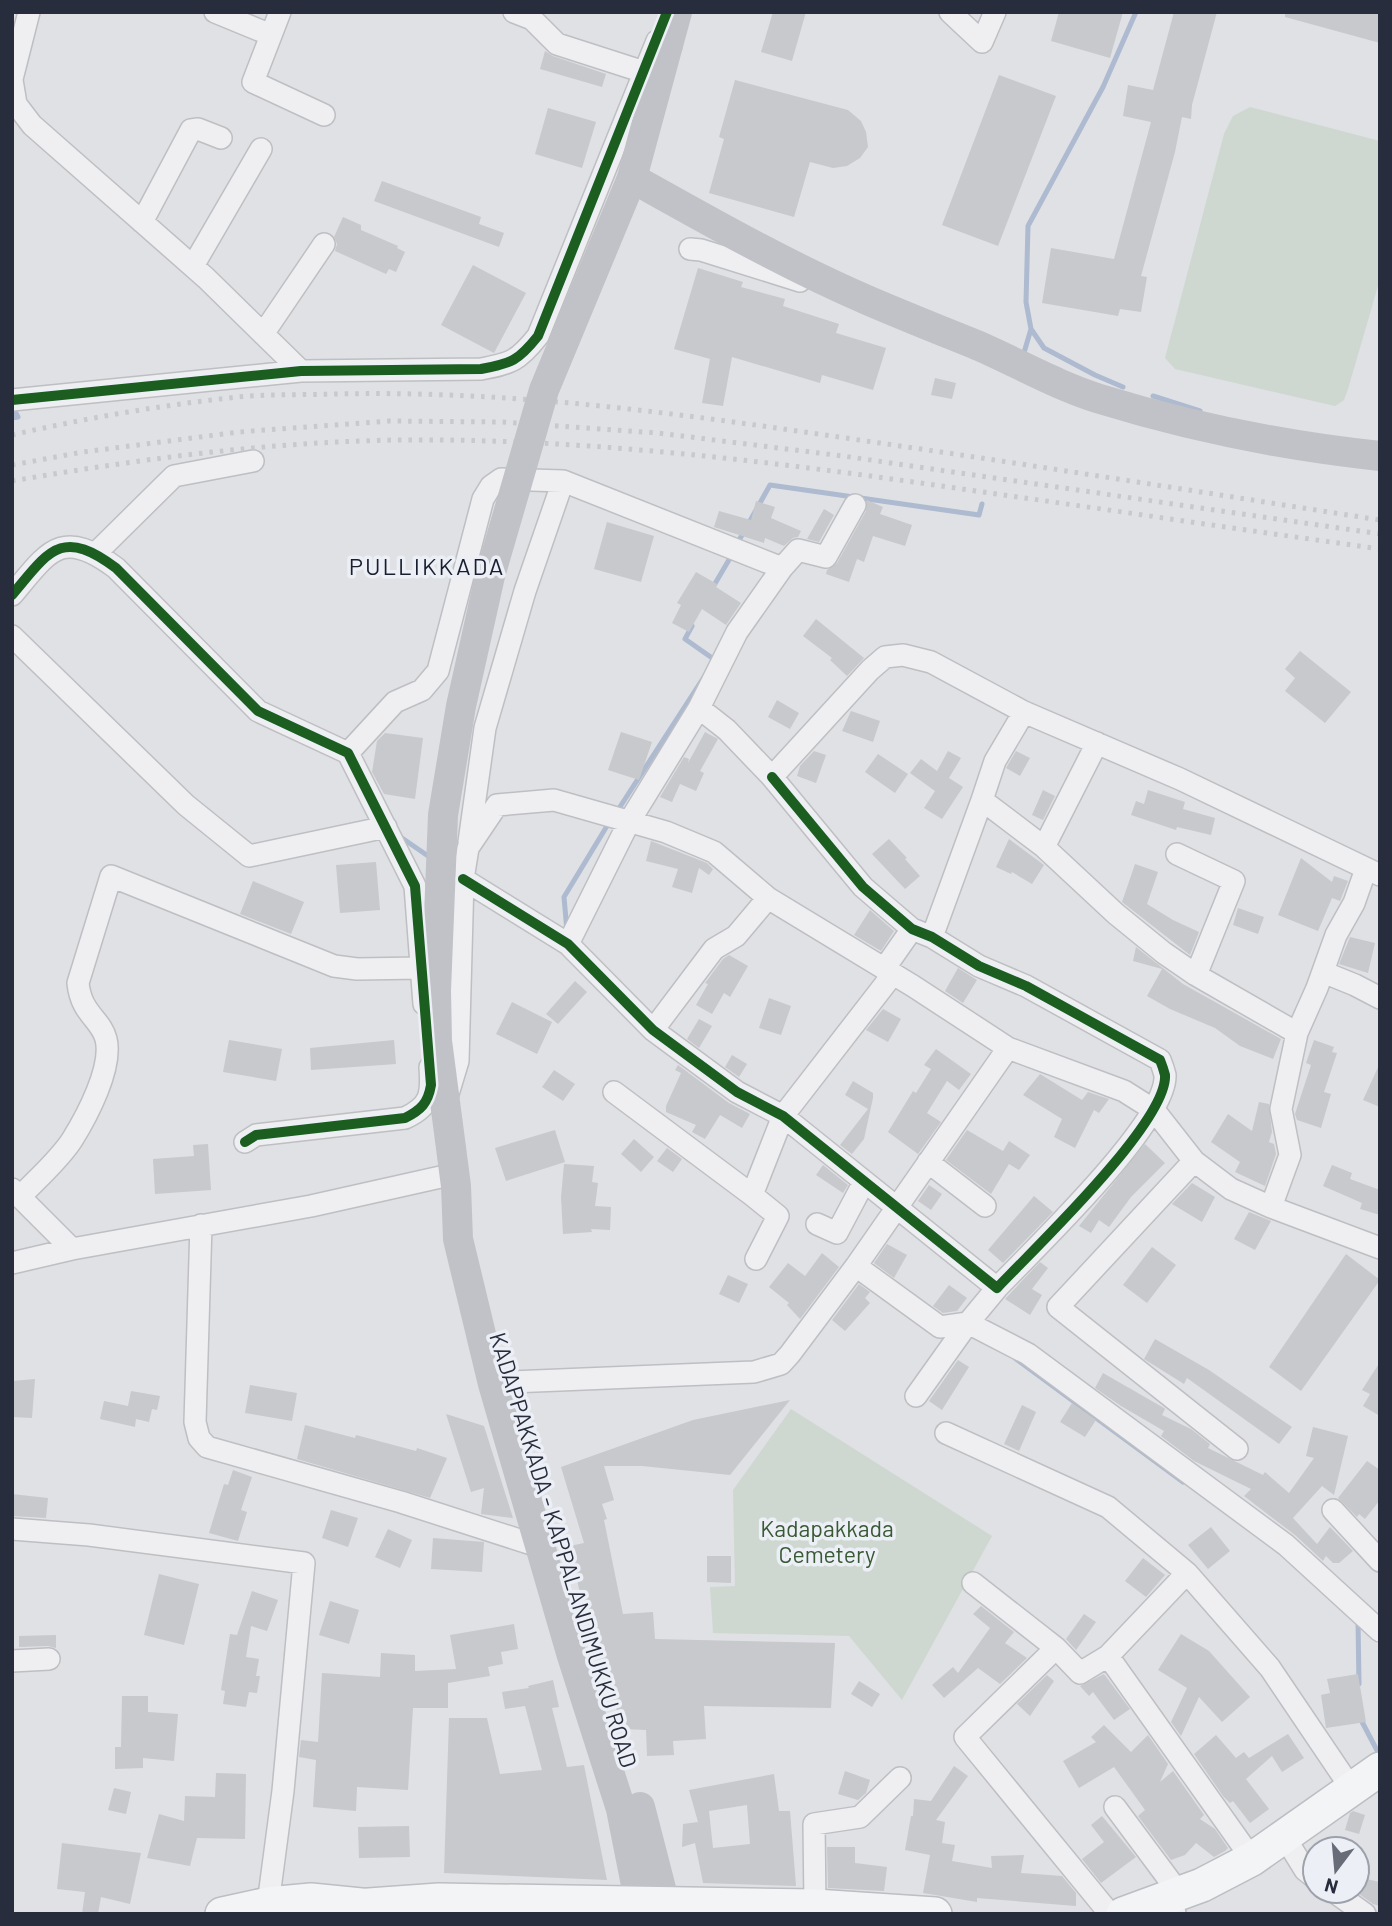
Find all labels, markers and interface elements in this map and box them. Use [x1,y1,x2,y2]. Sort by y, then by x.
district label: PULLIKKADA [349,551,505,580]
street label: KADAPPAKKADA - KAPPALANDIMUKKU ROAD [484,1329,644,1771]
park label: Kadapakkada Cemetery [760,1514,894,1568]
north arrow [1301,1835,1371,1905]
text: N [1322,1874,1340,1900]

